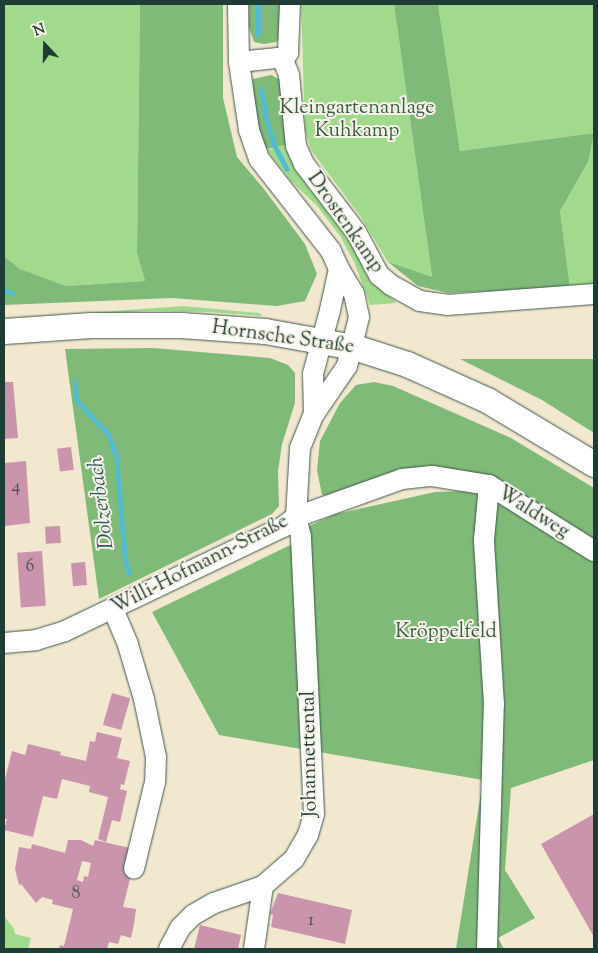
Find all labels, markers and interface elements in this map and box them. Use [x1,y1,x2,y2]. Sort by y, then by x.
north arrow [20,20,70,70]
text: N [31,20,48,42]
park label: Kleingartenanlage Kuhkamp [279,96,435,143]
street label: Drostenkamp [301,168,389,278]
street label: Hornsche Straße [210,316,356,360]
water label: Dolzerbach [84,455,120,551]
house number: 4 [11,476,21,498]
street label: Waldweg [493,482,573,544]
street label: Willi-Hofmann-Straße [108,510,292,620]
house number: 6 [26,556,34,578]
park label: Kröppelfeld [395,620,497,644]
street label: Johannettental [297,691,323,817]
house number: 8 [72,883,80,905]
house number: 1 [308,910,314,932]

